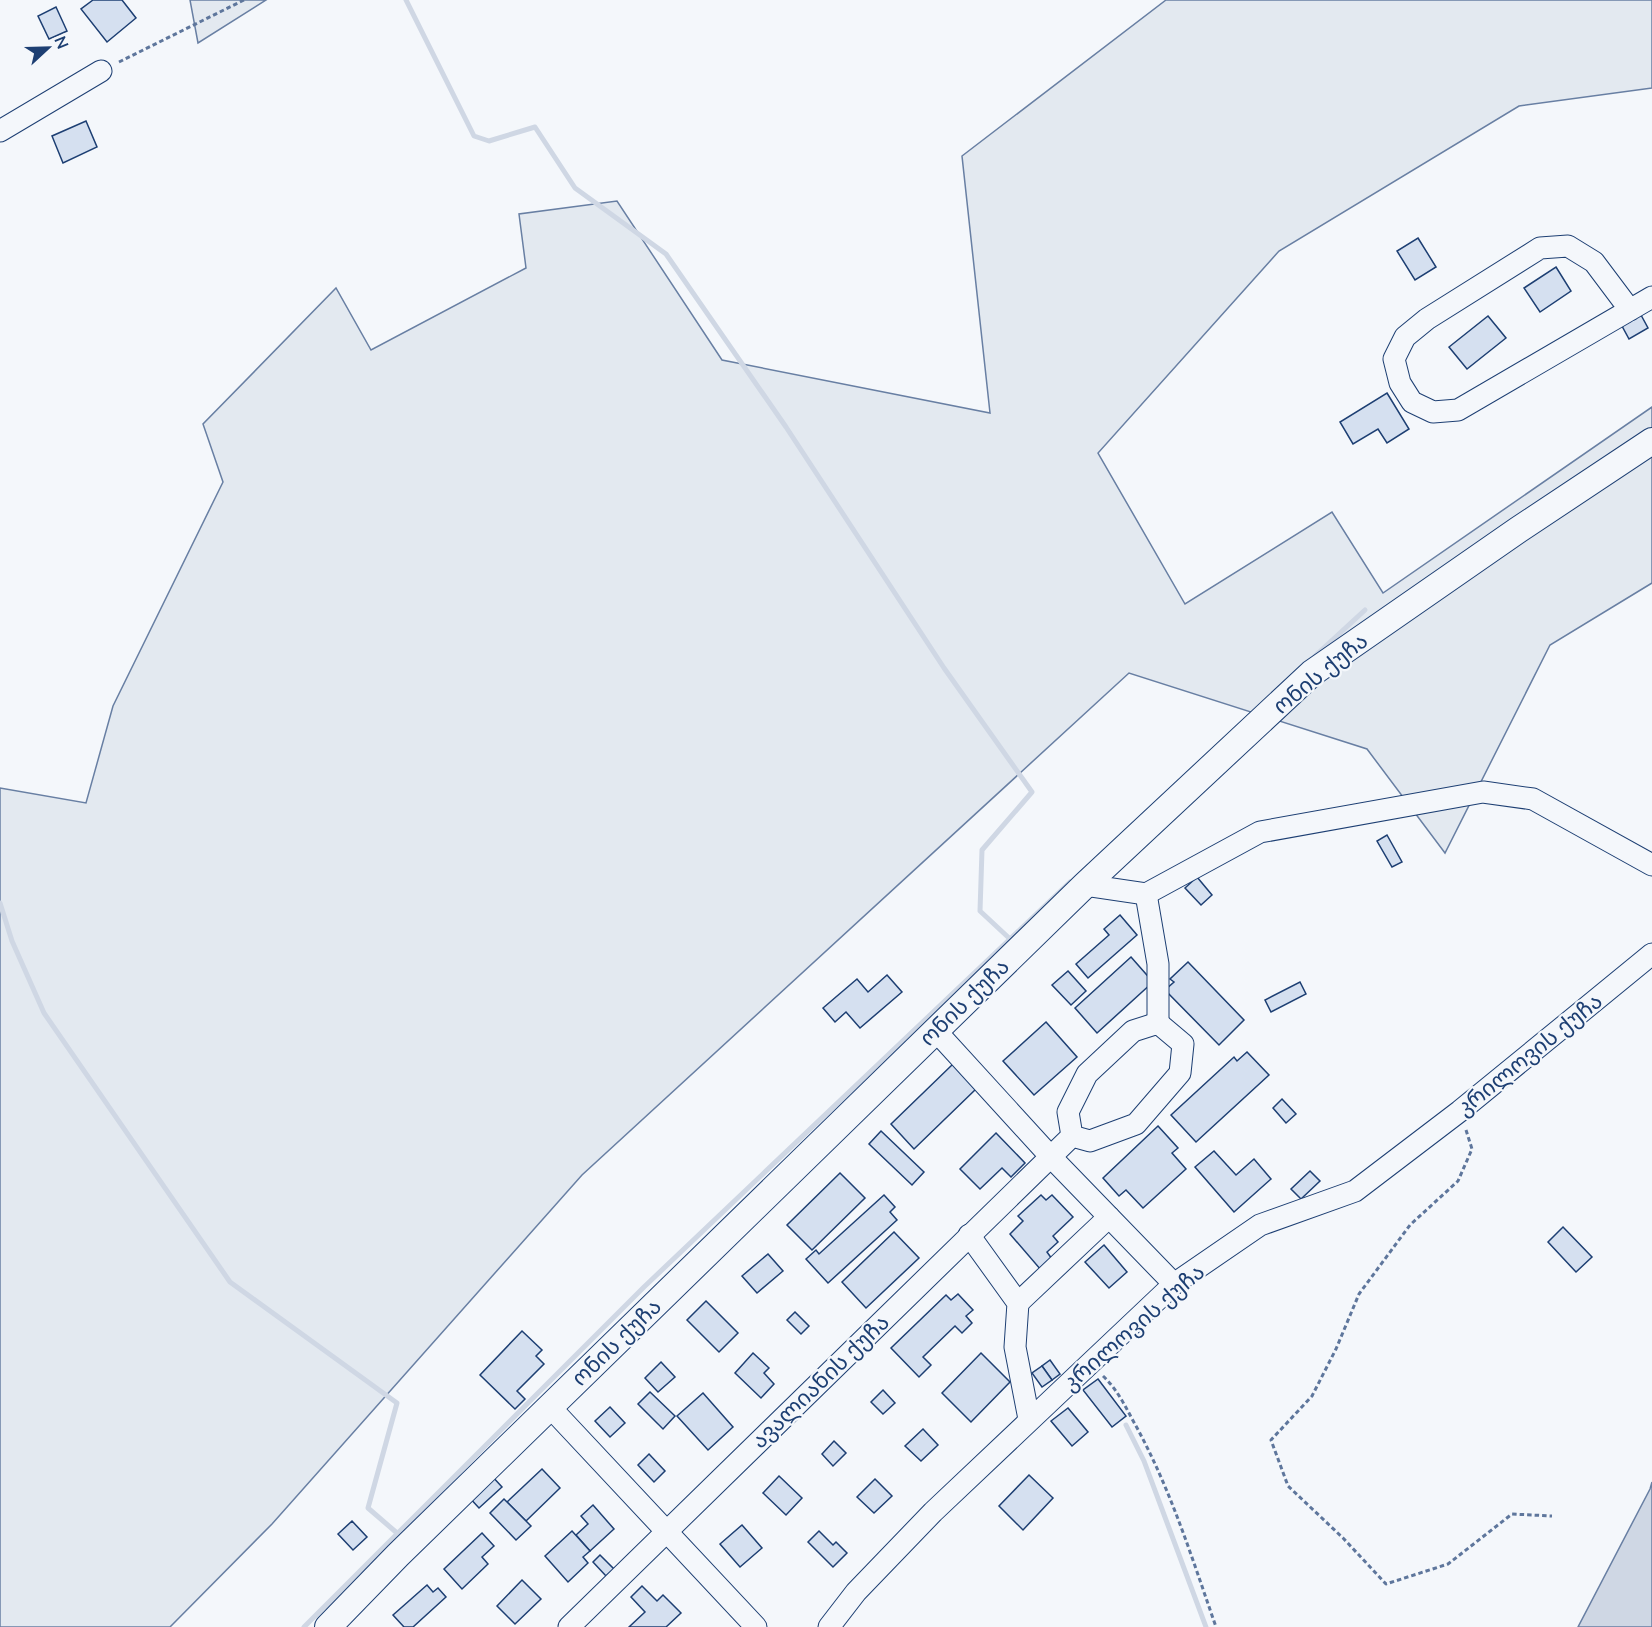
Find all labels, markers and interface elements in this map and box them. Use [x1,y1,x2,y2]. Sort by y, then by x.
north arrow [18,18,78,78]
text: N [50,33,73,52]
street label: ონის ქუჩა [1267,626,1373,720]
street label: ონის ქუჩა [913,952,1015,1052]
street label: კრილოვის ქუჩა [1450,987,1608,1121]
street label: კრილოვის ქუჩა [1056,1257,1210,1397]
street label: ონის ქუჩა [565,1292,667,1392]
street label: ავალიანის ქუჩა [745,1308,895,1454]

